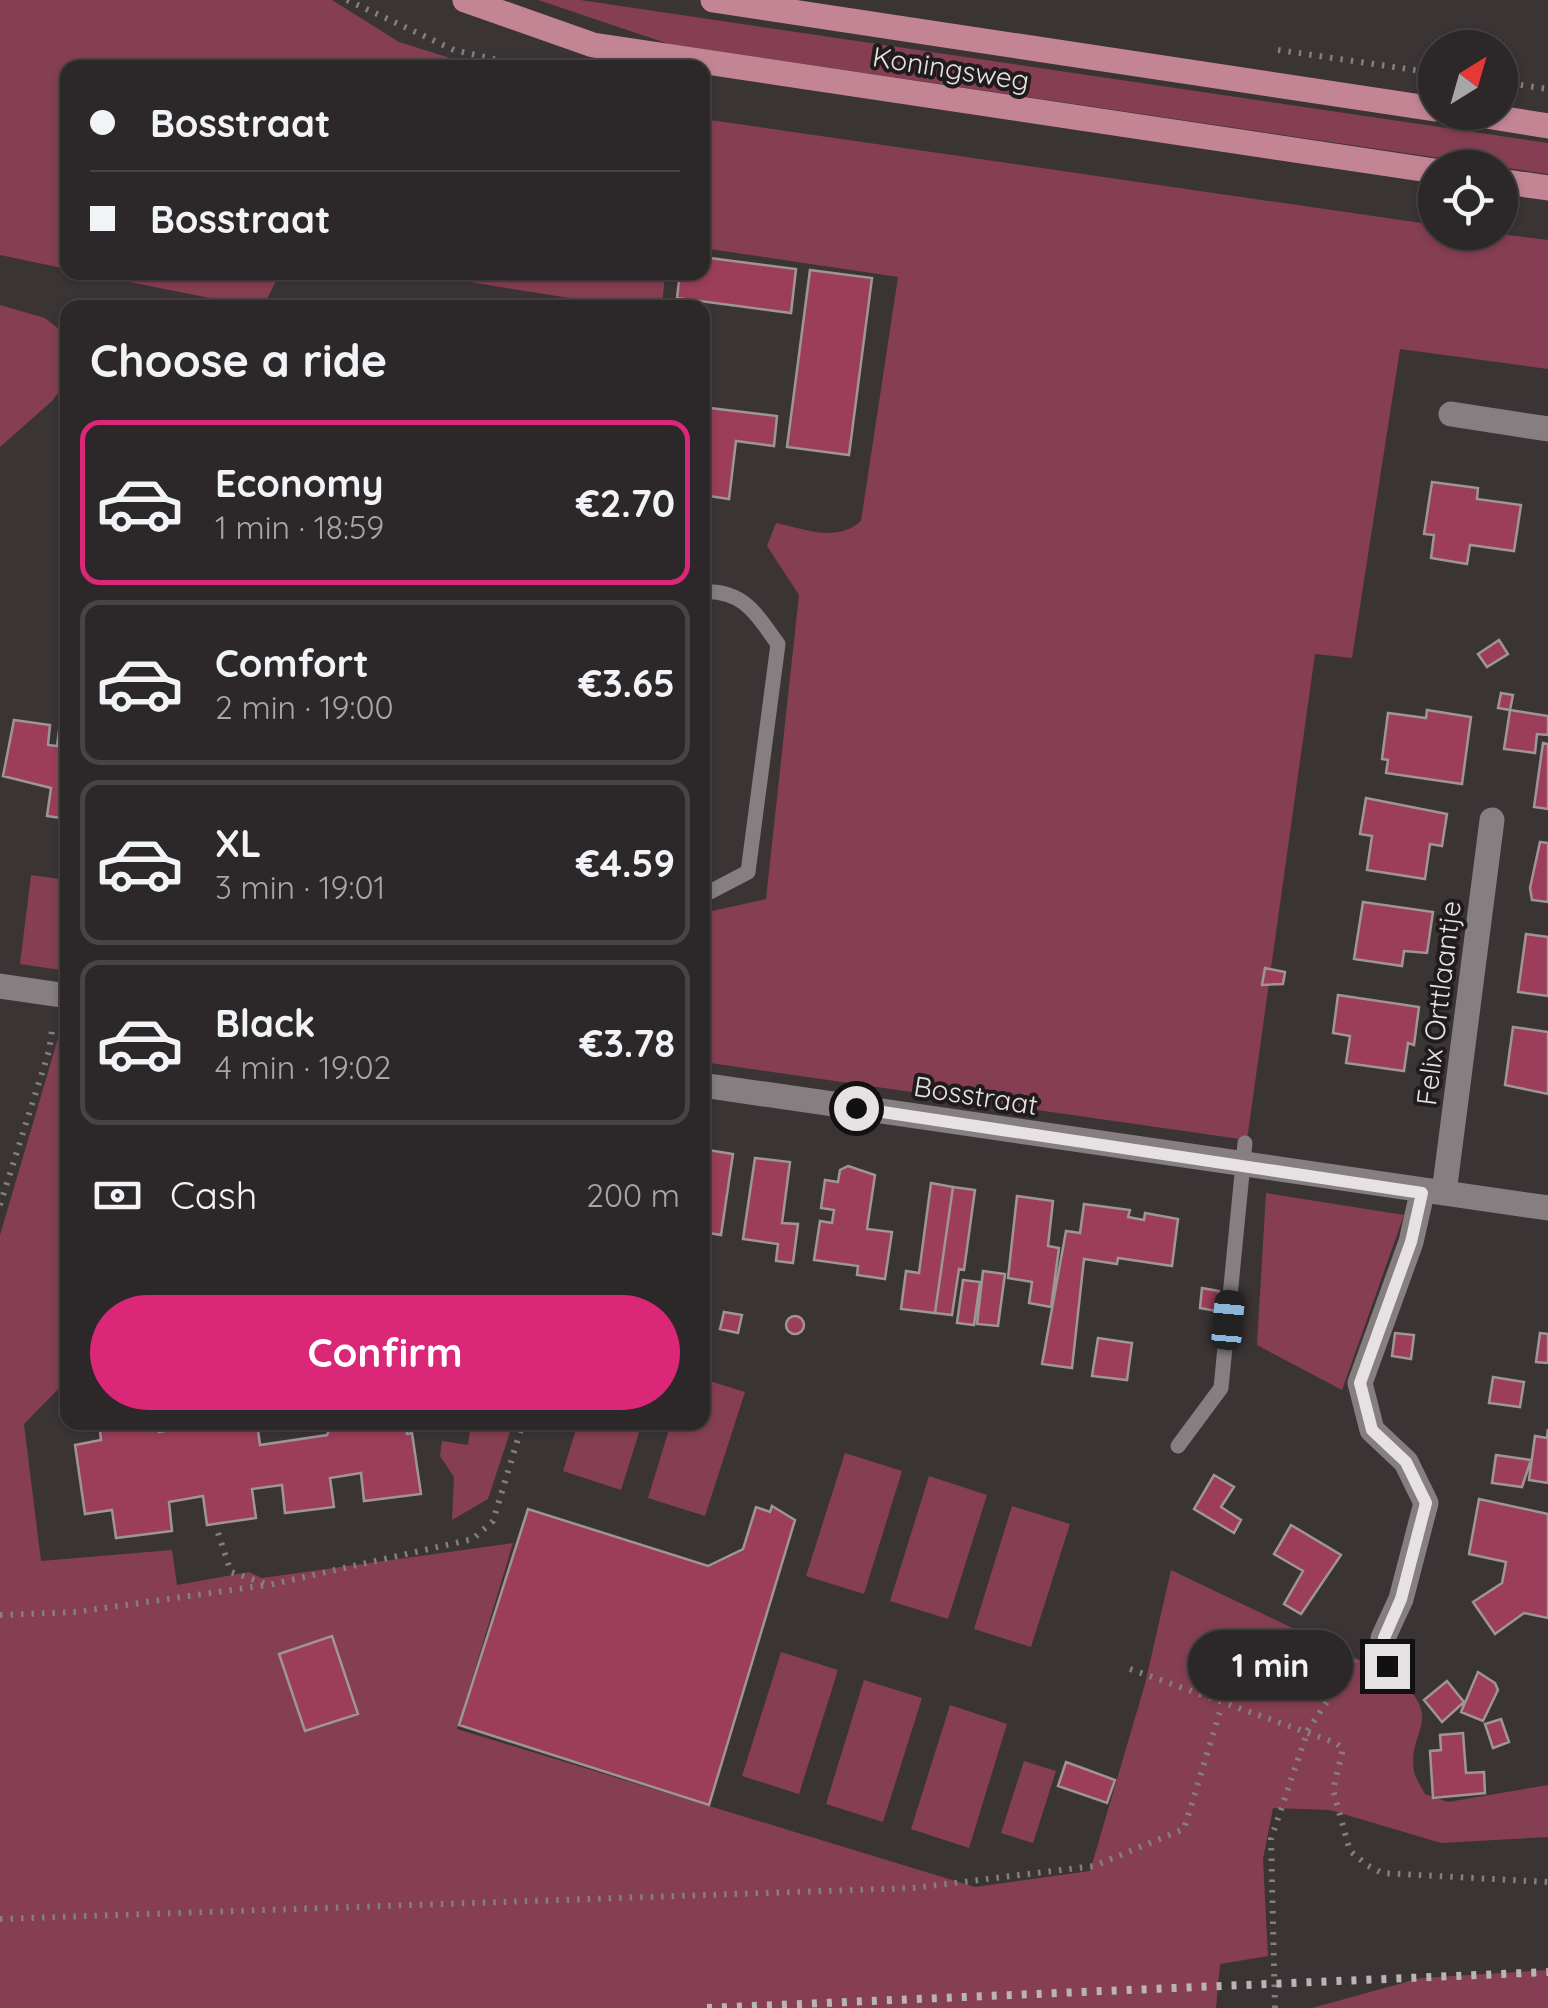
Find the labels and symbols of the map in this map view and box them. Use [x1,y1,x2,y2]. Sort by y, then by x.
north arrow [1418,30,1518,130]
street label: Koningsweg [870,38,1032,98]
street label: Felix Orttlaantje [1408,899,1468,1107]
street label: Bosstraat [912,1068,1040,1122]
route start [834,1086,879,1131]
car [1210,1289,1246,1351]
callout: 1 min [1187,1631,1352,1701]
route end [1365,1644,1410,1689]

